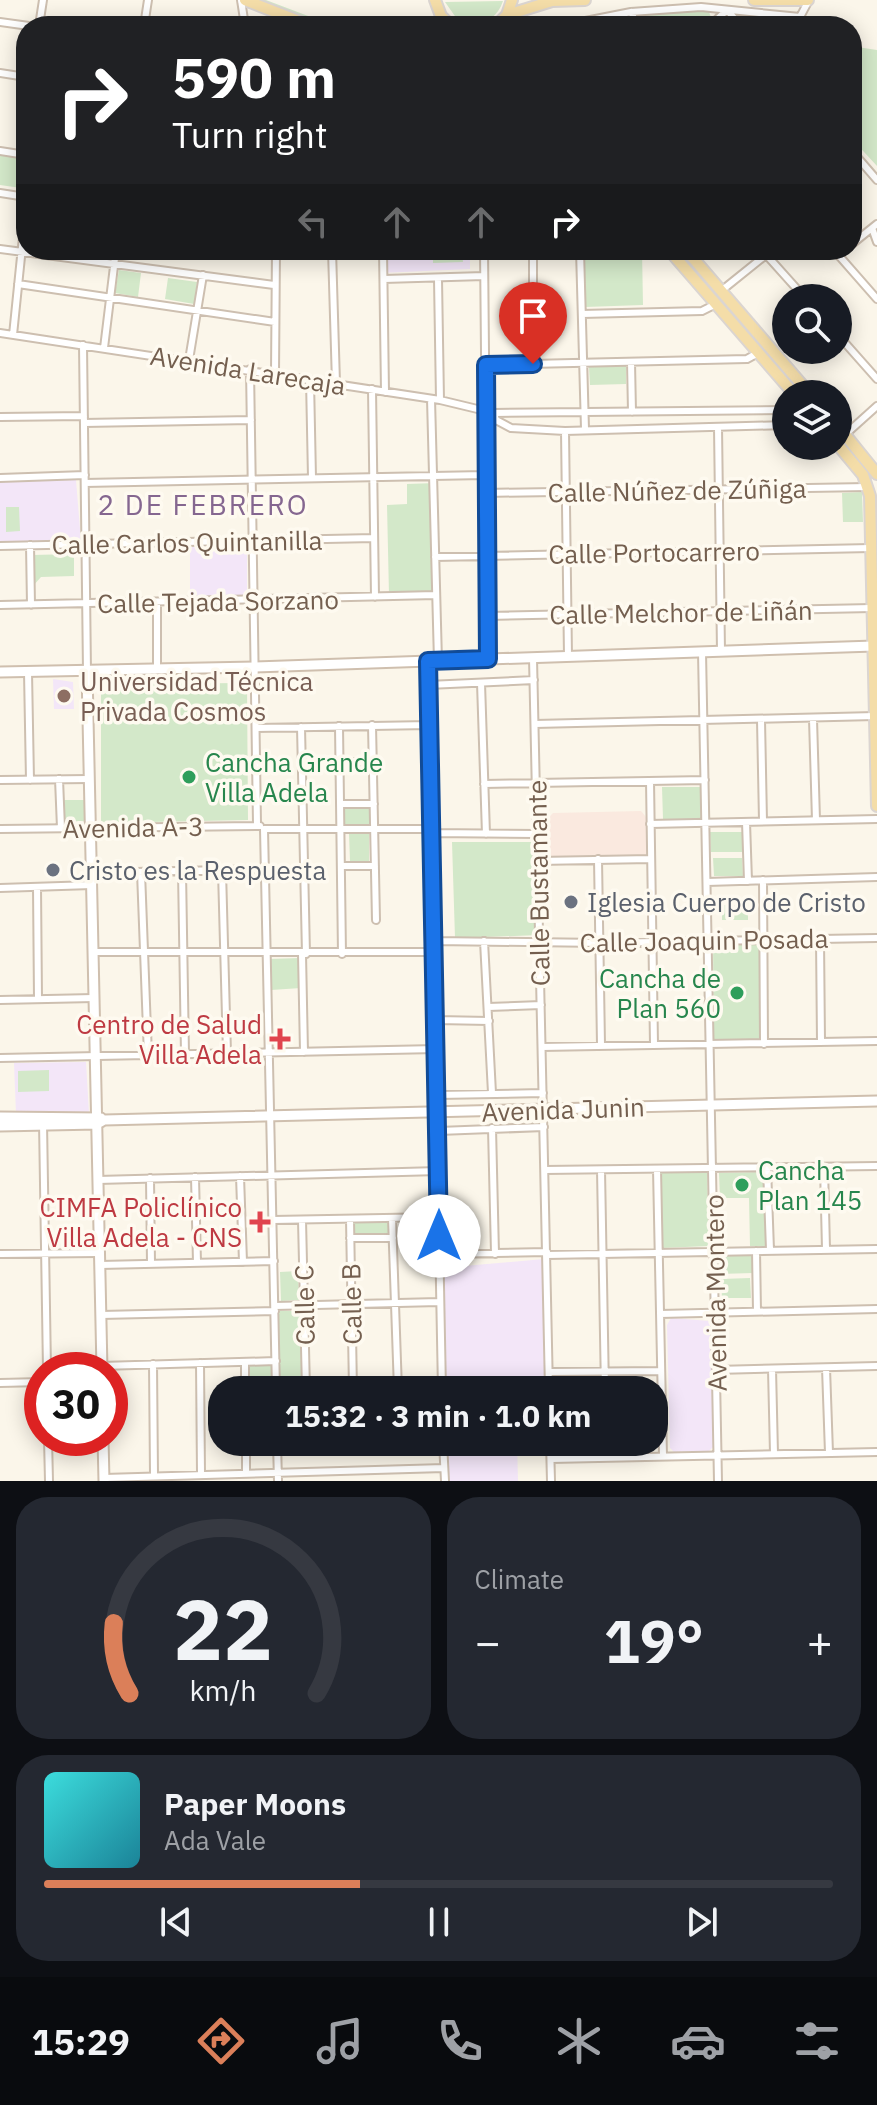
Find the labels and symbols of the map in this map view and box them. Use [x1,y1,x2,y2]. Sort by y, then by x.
pin [499,282,567,364]
street label: Avenida Larecaja [148,338,348,402]
street label: Calle Núñez de Zúñiga [547,471,807,509]
district label: 2 DE FEBRERO [97,486,309,523]
street label: Calle Carlos Quintanilla [51,523,323,561]
street label: Calle Portocarrero [548,533,760,571]
street label: Calle Tejada Sorzano [97,582,339,620]
street label: Calle Melchor de Liñán [549,593,813,631]
place label: Universidad Técnica Privada Cosmos [80,664,314,728]
marker: Universidad Técnica Privada Cosmos [55,687,73,705]
place label: Cancha Grande Villa Adela [205,745,383,809]
marker: Cancha Grande Villa Adela [180,768,198,786]
street label: Calle Bustamante [519,780,557,986]
street label: Avenida A-3 [62,809,204,845]
place label: Cristo es la Respuesta [69,853,326,887]
marker: Cristo es la Respuesta [44,861,62,879]
place label: Iglesia Cuerpo de Cristo [587,885,866,919]
marker: Iglesia Cuerpo de Cristo [562,893,580,911]
street label: Calle Joaquin Posada [579,921,829,959]
place label: Cancha de Plan 560 [599,961,721,1025]
marker: Cancha de Plan 560 [728,984,746,1002]
place label: Centro de Salud Villa Adela [76,1007,262,1071]
marker: Centro de Salud Villa Adela [269,1028,291,1050]
street label: Avenida Junin [481,1089,645,1129]
place label: Cancha Plan 145 [758,1153,862,1217]
marker: Cancha Plan 145 [733,1176,751,1194]
place label: CIMFA Policlínico Villa Adela - CNS [39,1190,242,1254]
position arrow [397,1194,481,1278]
street label: Avenida Montero [696,1194,734,1392]
marker: CIMFA Policlínico Villa Adela - CNS [249,1211,271,1233]
street label: Calle B [333,1263,369,1345]
street label: Calle C [286,1264,322,1346]
speed limit sign: 30 [24,1352,128,1456]

